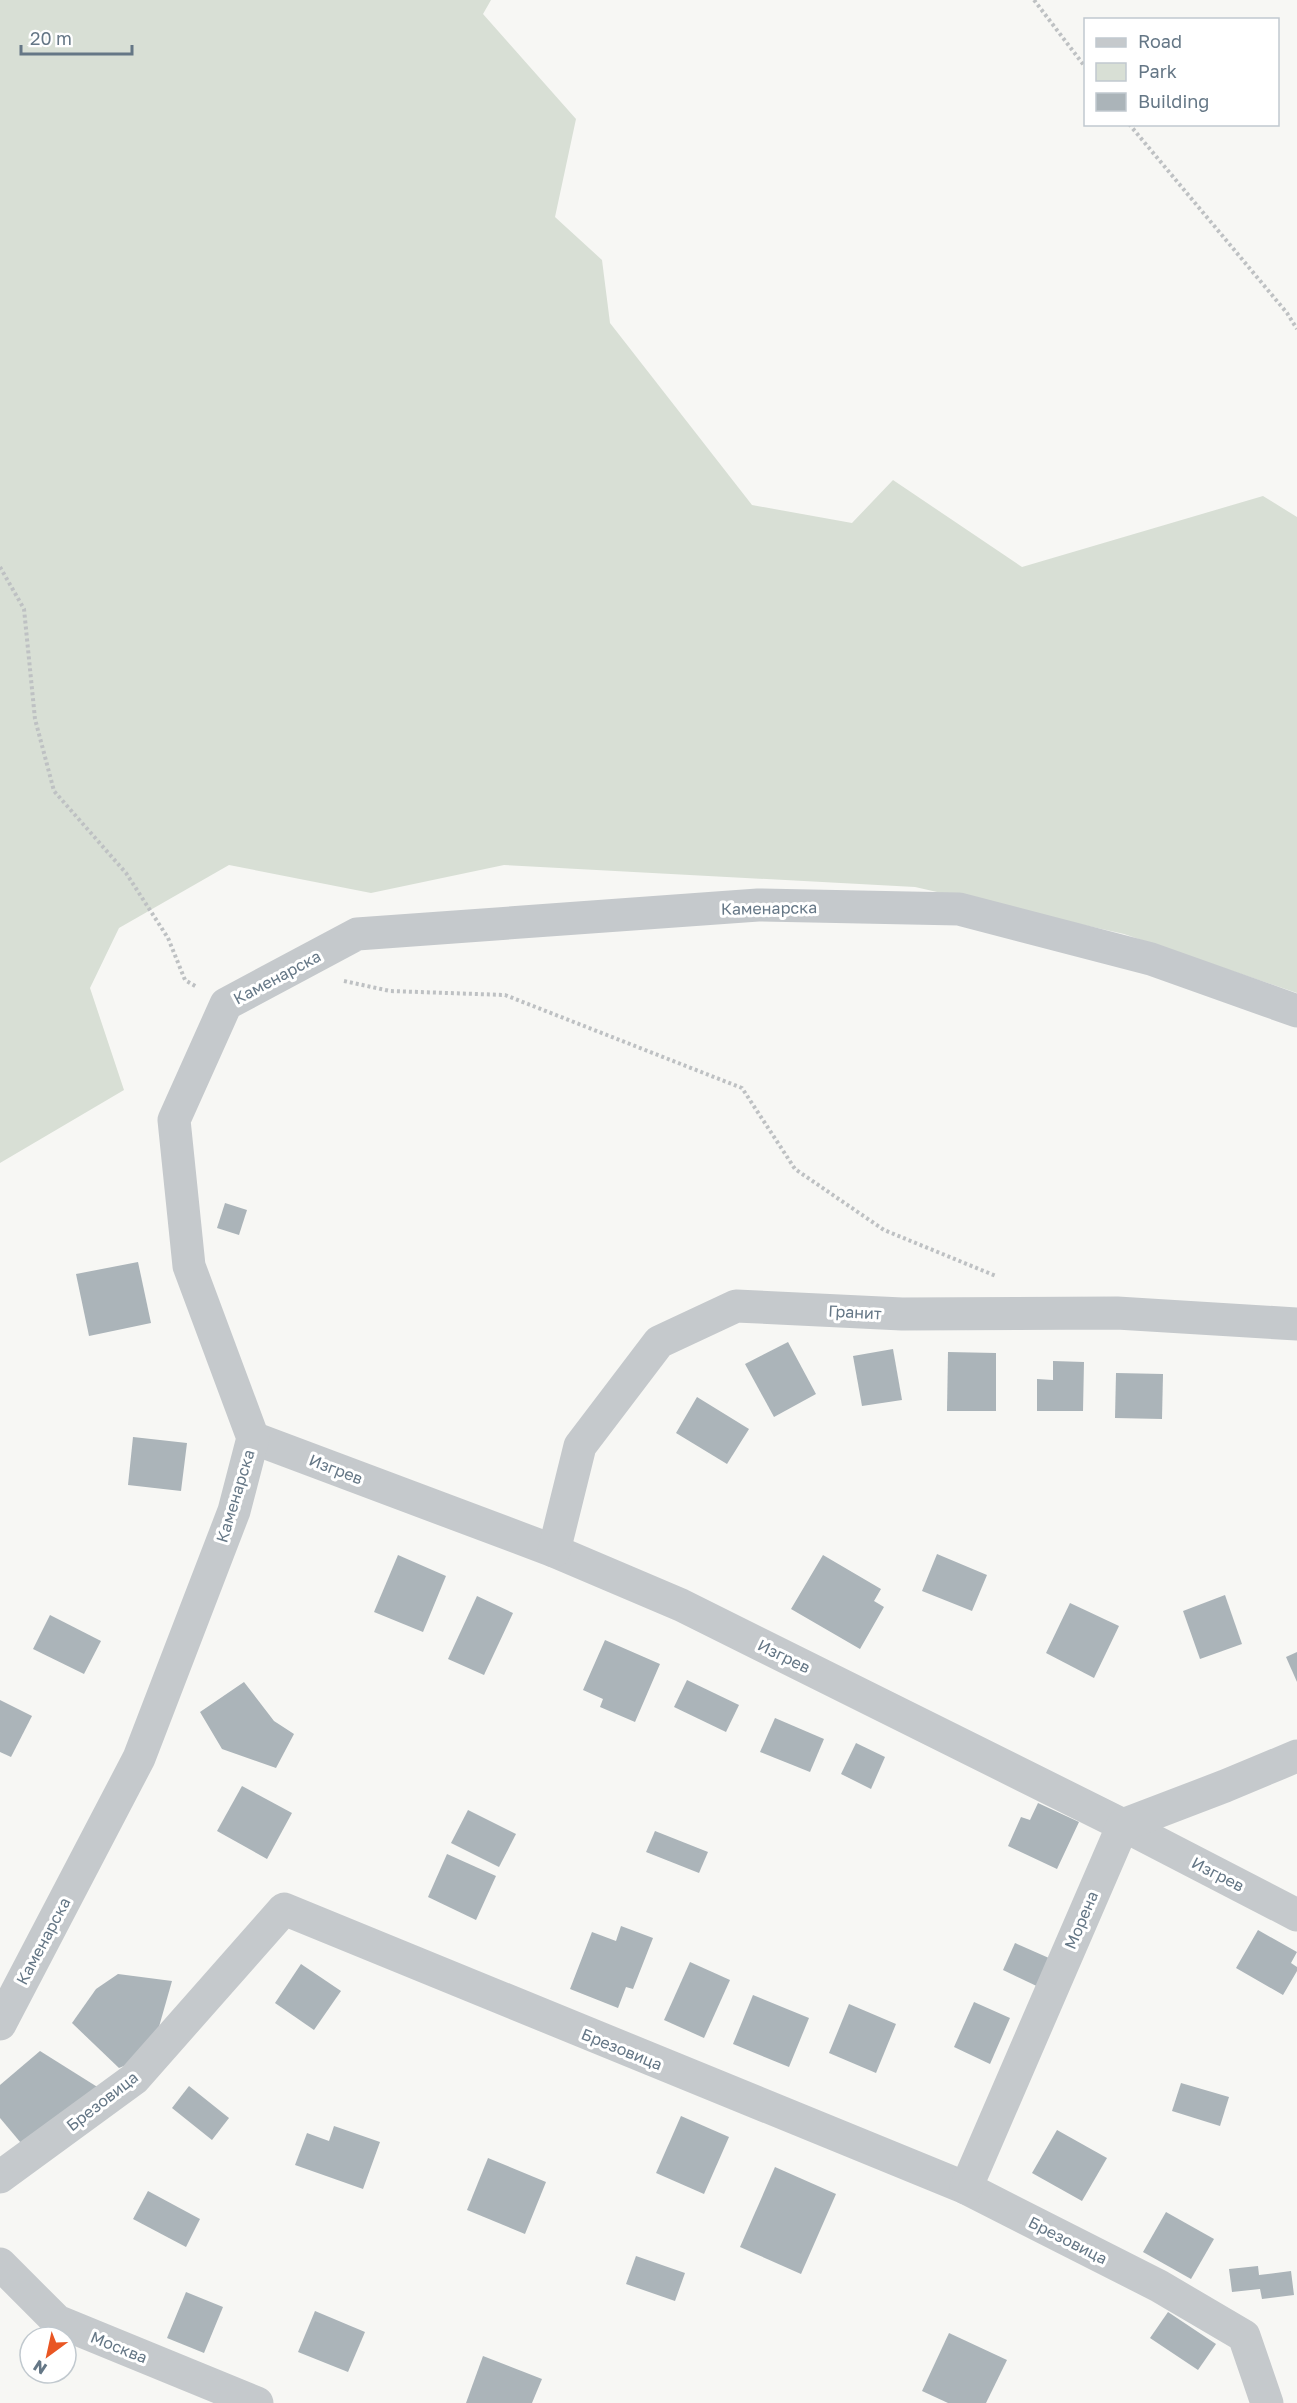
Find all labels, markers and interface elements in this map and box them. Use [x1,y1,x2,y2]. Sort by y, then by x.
scale bar [21,18,132,56]
legend [1084,18,1279,126]
text: 20 m [30,27,72,49]
text: Road [1138,30,1182,52]
text: Park [1138,60,1177,82]
text: Building [1138,90,1209,112]
street label: Каменарска [721,897,817,919]
street label: Каменарска [230,946,324,1008]
street label: Гранит [828,1301,882,1323]
street label: Каменарска [211,1447,259,1545]
street label: Изгрев [306,1450,366,1488]
street label: Изгрев [754,1635,814,1677]
street label: Изгрев [1188,1852,1248,1896]
street label: Морена [1060,1888,1102,1952]
street label: Каменарска [12,1894,74,1988]
street label: Брезовица [579,2024,665,2074]
street label: Брезовица [62,2067,142,2135]
street label: Брезовица [1025,2212,1111,2268]
north arrow [18,2325,78,2385]
street label: Москва [88,2327,150,2367]
text: N [29,2356,50,2379]

